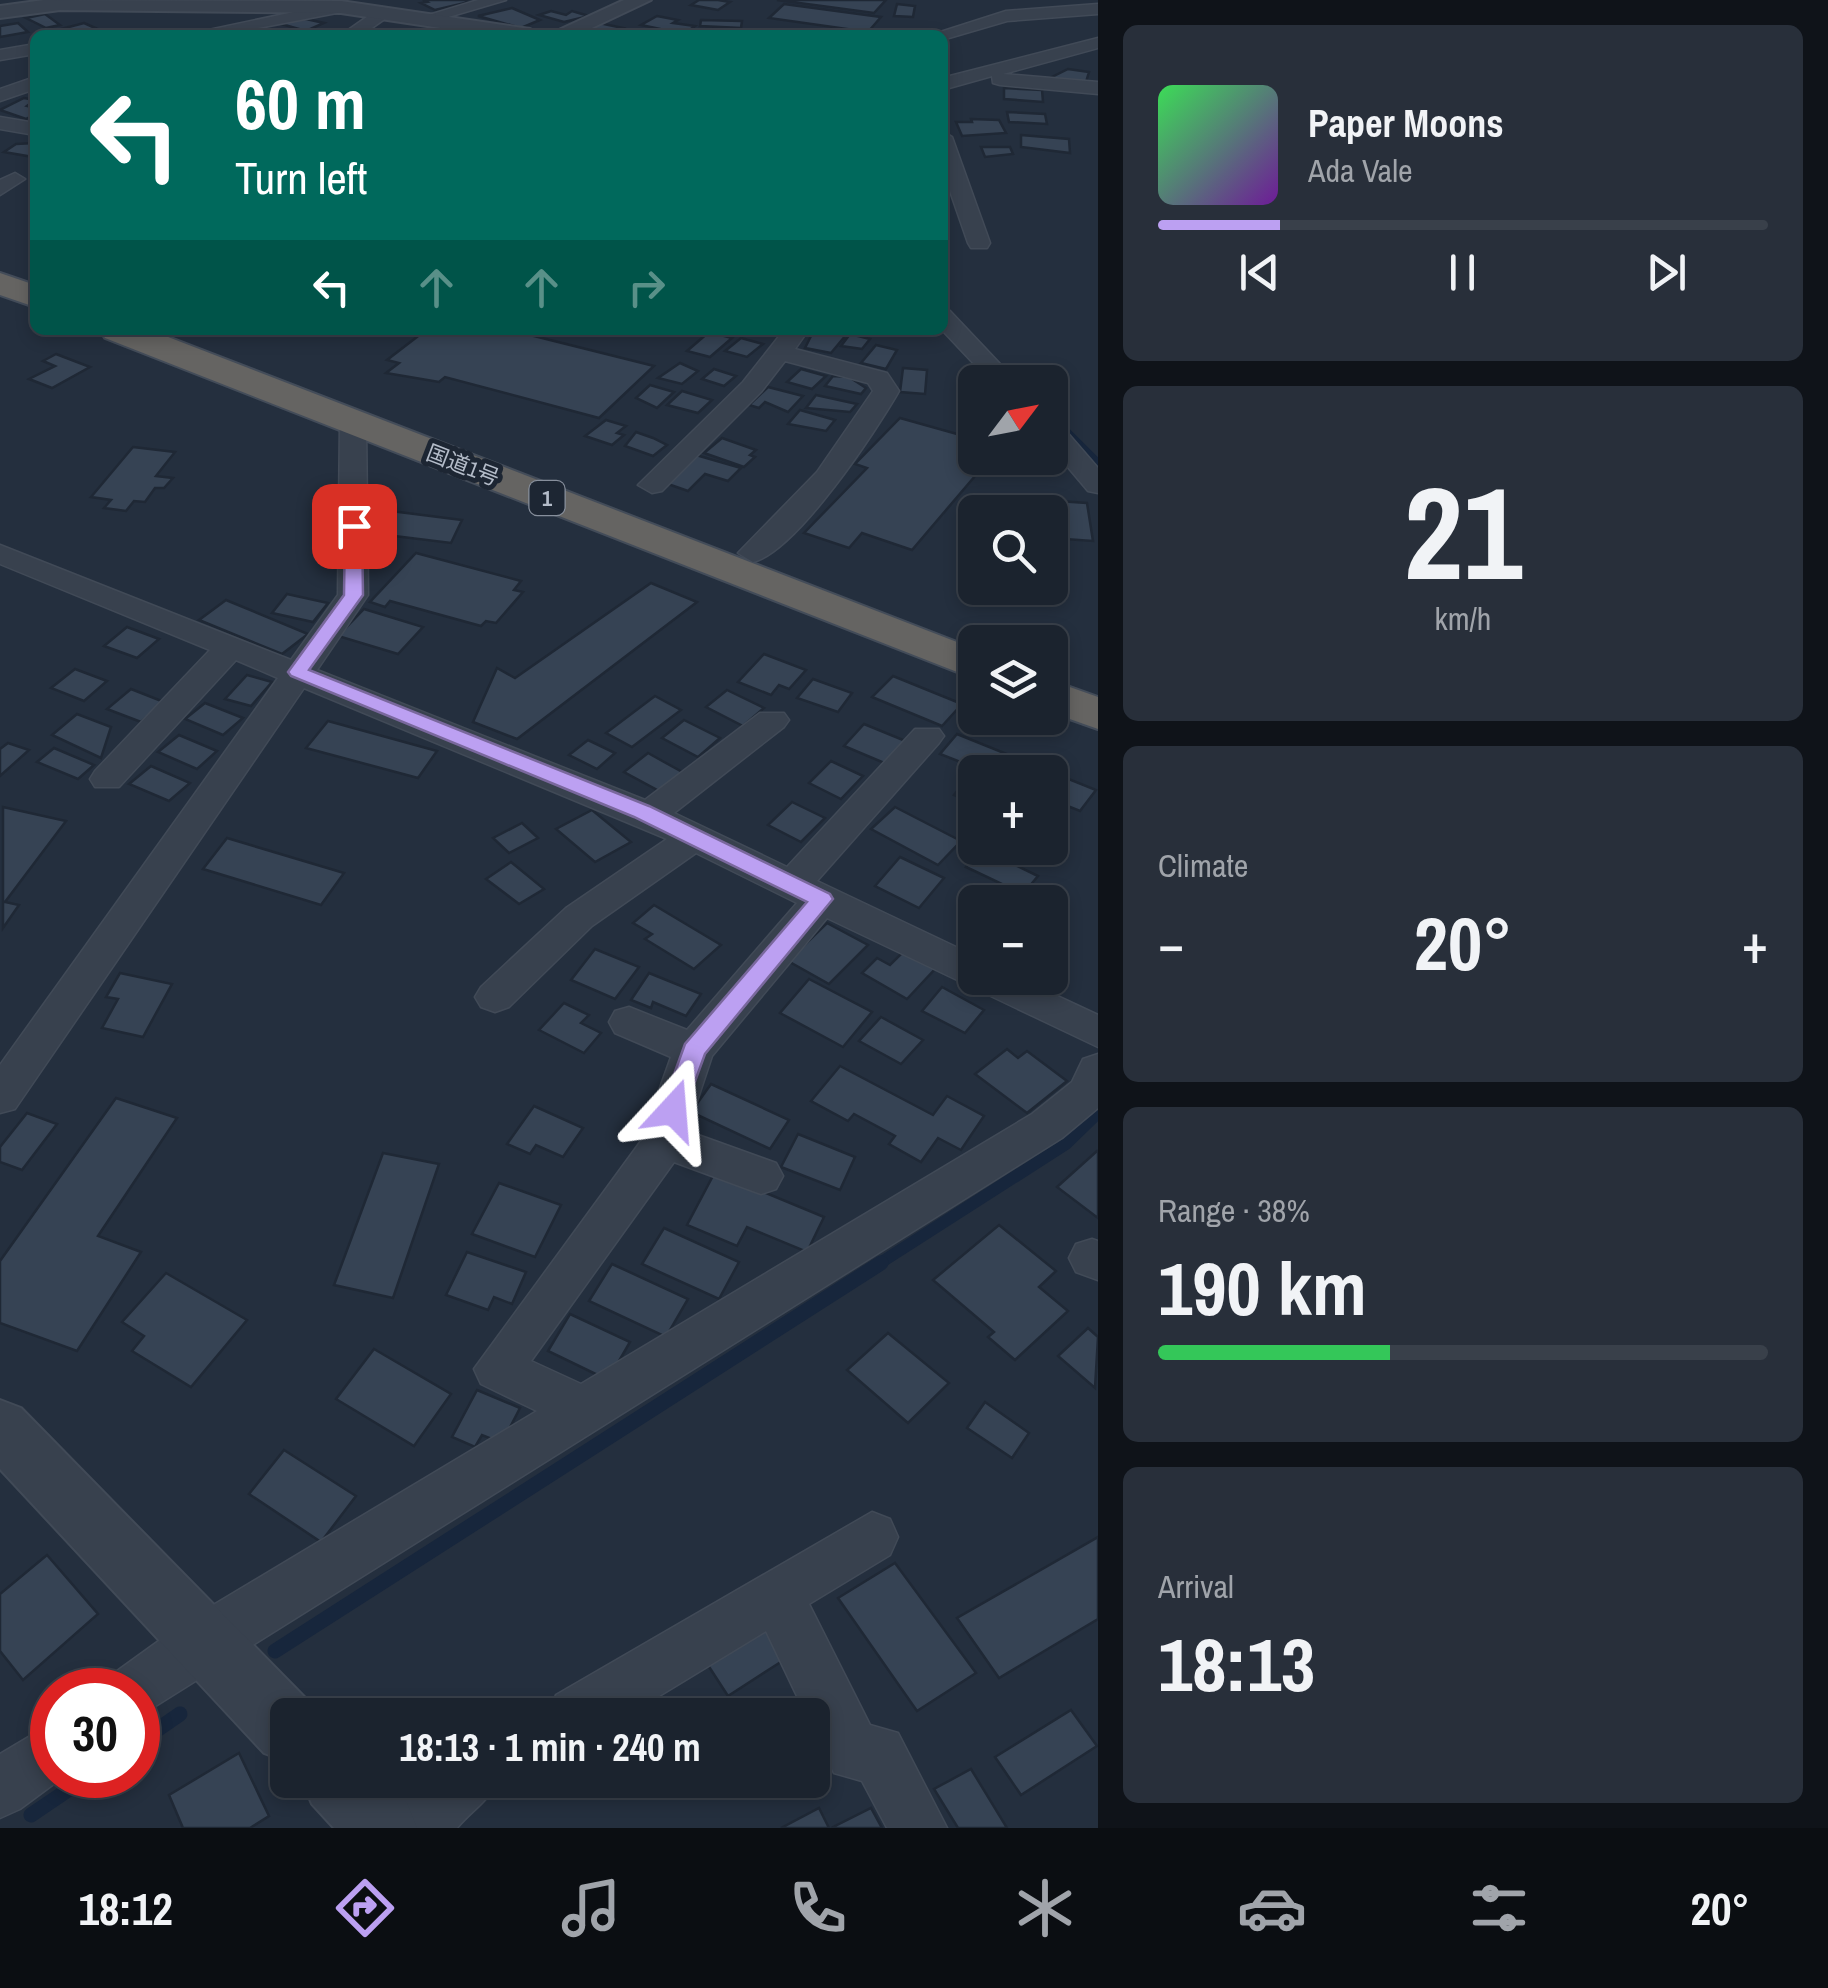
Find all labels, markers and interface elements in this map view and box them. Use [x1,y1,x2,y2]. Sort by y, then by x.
text: 60 m [235,57,366,151]
icon: left [70,70,200,200]
text: Paper Moons [1308,98,1504,149]
text: Turn left [235,147,367,208]
text: Ada Vale [1308,149,1413,192]
icon: previous [1232,245,1287,300]
icon: pause [1435,245,1490,300]
icon: next [1639,245,1694,300]
icon: left [304,260,359,315]
icon: ahead [409,260,464,315]
icon: ahead [514,260,569,315]
icon: right [619,260,674,315]
north arrow [958,365,1068,475]
map controls [958,365,1068,995]
street label: 国道1号 [422,437,504,493]
text: 21 [1404,444,1522,620]
road number: 1 [530,481,564,515]
pin [312,484,397,569]
button: search [958,495,1068,605]
icon: arrive [327,499,382,554]
text: km/h [1435,597,1491,640]
button: layers [958,625,1068,735]
button: + [958,755,1068,865]
text: Climate [1158,844,1248,887]
button: − [958,885,1068,995]
text: 20° [1414,892,1512,993]
text: − [1158,906,1184,980]
text: + [1742,906,1768,980]
position arrow [621,1058,725,1162]
text: Range · 38% [1158,1189,1310,1232]
text: 190 km [1158,1237,1367,1338]
text: Arrival [1158,1565,1234,1608]
text: 18:13 [1158,1613,1315,1714]
speed limit sign: 30 [30,1668,160,1798]
text: 18:13 · 1 min · 240 m [399,1722,701,1773]
icon: directions [330,1873,400,1943]
icon: music [556,1873,626,1943]
icon: phone [783,1873,853,1943]
icon: climate [1010,1873,1080,1943]
icon: car [1237,1873,1307,1943]
icon: filters [1464,1873,1534,1943]
text: 18:12 [78,1878,173,1939]
text: 20° [1690,1878,1750,1939]

